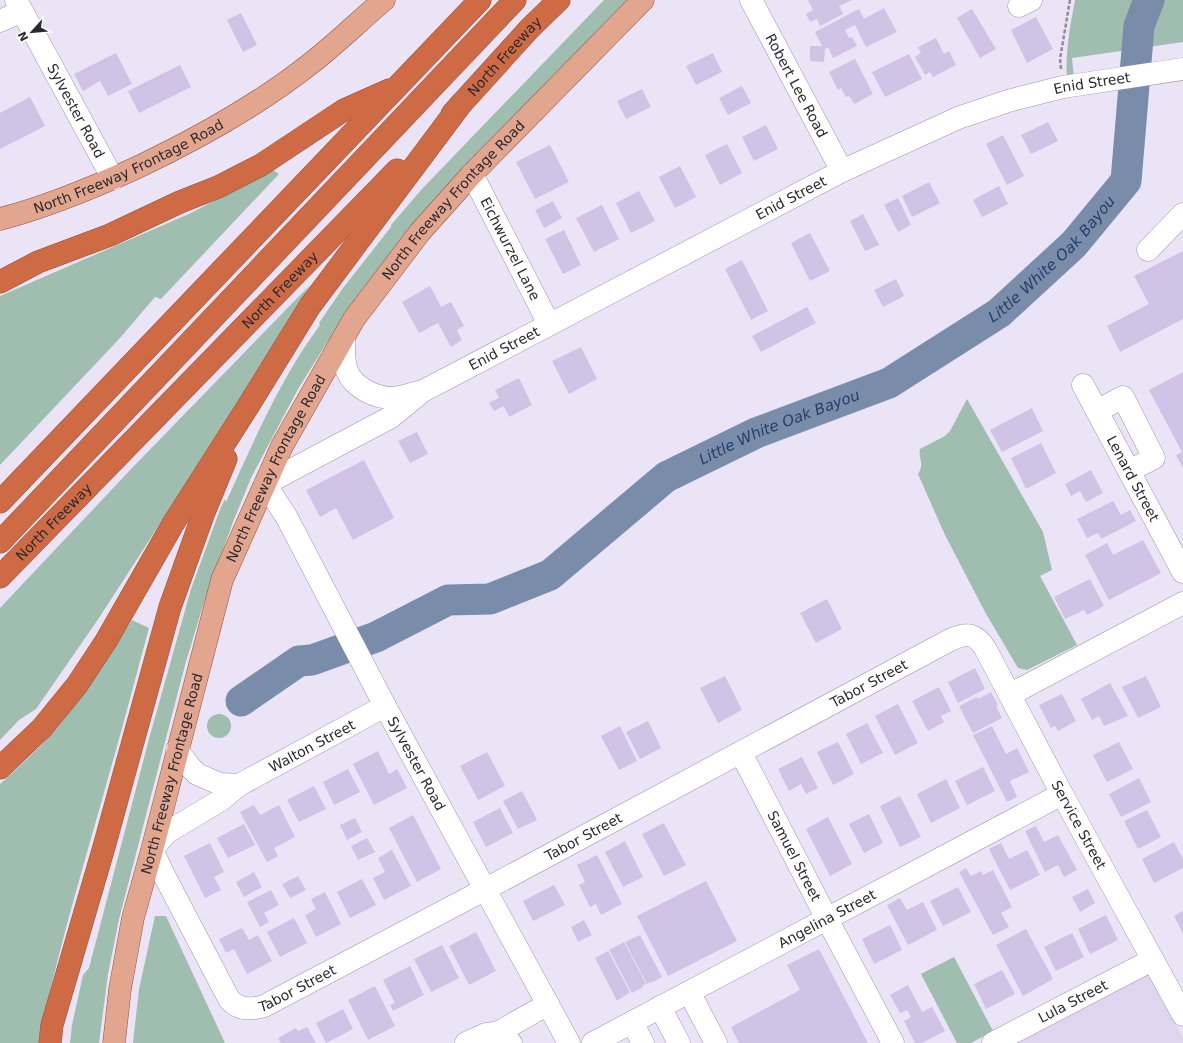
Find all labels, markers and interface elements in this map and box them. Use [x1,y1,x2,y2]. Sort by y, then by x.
north arrow [12,12,52,52]
street label: North Freeway [464,13,545,99]
text: N [16,29,31,43]
street label: Robert Lee Road [762,31,831,140]
street label: Sylvester Road [44,61,108,161]
street label: Enid Street [1052,69,1132,97]
street label: North Freeway Frontage Road [31,116,226,217]
street label: North Freeway Frontage Road [379,117,528,283]
street label: Enid Street [753,172,829,223]
water label: Little White Oak Bayou [985,192,1119,326]
street label: Eichwurzel Lane [477,195,543,303]
street label: North Freeway [239,248,321,332]
street label: Enid Street [466,323,543,374]
street label: North Freeway Frontage Road [223,372,329,565]
water label: Little White Oak Bayou [696,386,862,468]
street label: Lenard Street [1104,433,1163,525]
street label: North Freeway [13,480,95,564]
street label: Tabor Street [827,656,911,711]
street label: North Freeway Frontage Road [138,671,206,876]
street label: Sylvester Road [384,714,449,813]
street label: Walton Street [266,716,358,775]
street label: Service Street [1048,778,1110,872]
street label: Samuel Street [764,808,825,904]
street label: Tabor Street [541,809,625,864]
street label: Angelina Street [775,886,879,951]
street label: Tabor Street [256,961,339,1015]
street label: Lula Street [1035,976,1111,1026]

